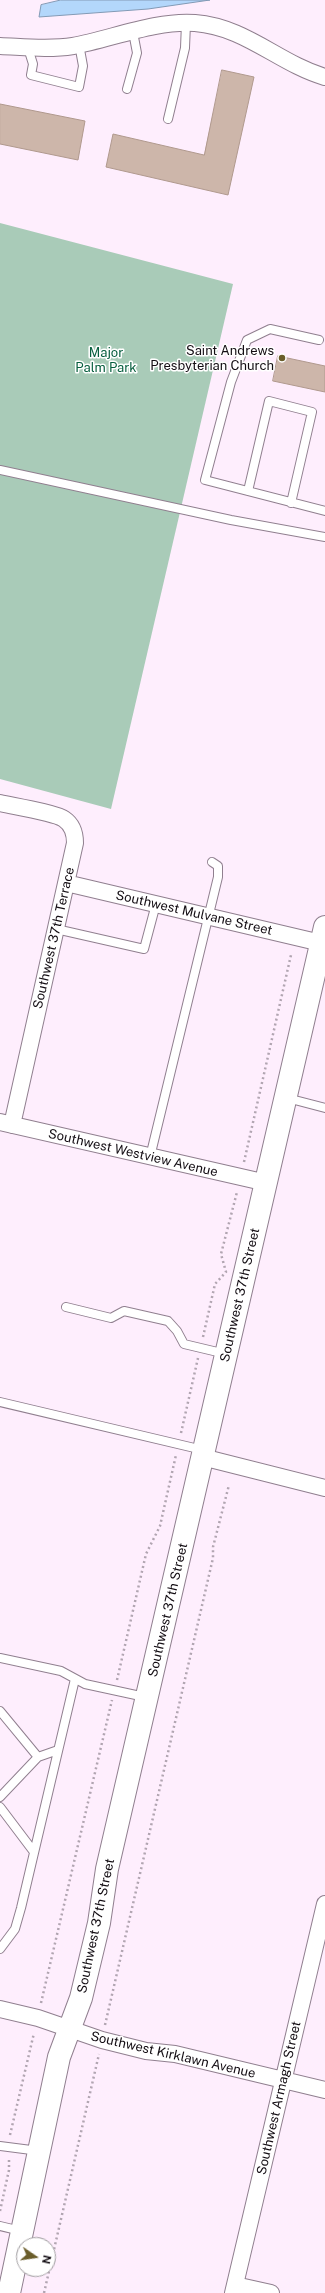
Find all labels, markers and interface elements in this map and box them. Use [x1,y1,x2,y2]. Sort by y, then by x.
place label: Saint Andrews Presbyterian Church [150,343,274,374]
park label: Major Palm Park [75,345,137,376]
marker: Saint Andrews Presbyterian Church [277,353,287,363]
street label: Southwest 37th Terrace [30,866,78,1010]
street label: Southwest Mulvane Street [114,887,274,939]
street label: Southwest Westview Avenue [47,1126,219,1180]
street label: Southwest 37th Street [217,1226,263,1364]
street label: Southwest 37th Street [145,1541,191,1679]
street label: Southwest 37th Street [74,1857,118,1995]
street label: Southwest Armagh Street [254,2020,304,2176]
street label: Southwest Kirklawn Avenue [89,2028,257,2082]
north arrow [16,2237,56,2277]
text: N [40,2254,54,2265]

